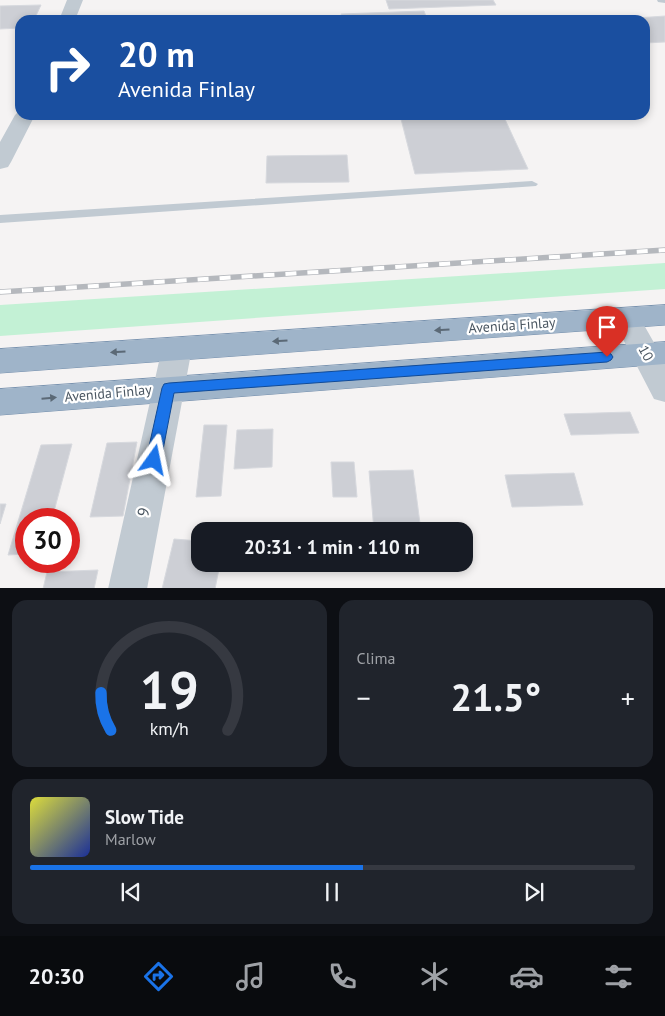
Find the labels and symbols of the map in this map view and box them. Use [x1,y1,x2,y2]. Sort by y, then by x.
pin [586,306,628,357]
street label: Avenida Finlay [468,313,557,337]
one-way arrow [433,326,449,334]
one-way arrow [271,337,287,345]
street label: 10 [634,342,658,364]
one-way arrow [109,349,125,357]
street label: Avenida Finlay [64,380,153,406]
one-way arrow [41,394,57,402]
position arrow [127,433,179,485]
street label: 9 [132,506,154,518]
speed limit sign: 30 [15,508,80,573]

